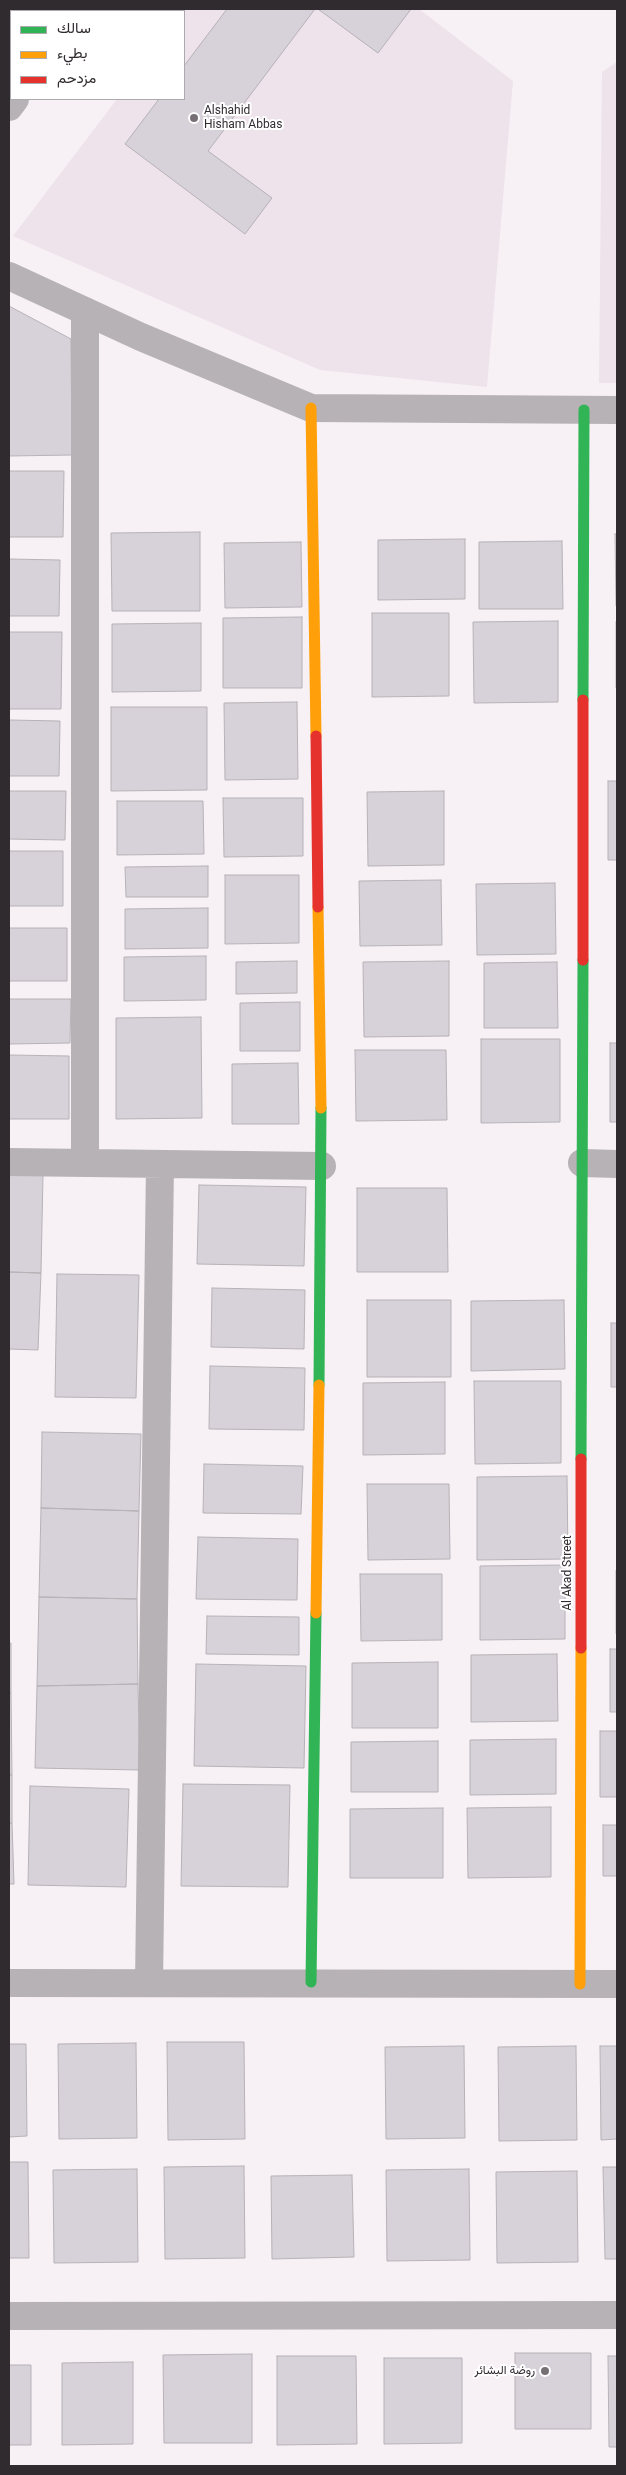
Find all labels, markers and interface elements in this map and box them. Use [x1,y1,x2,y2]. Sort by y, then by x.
legend [10,10,185,100]
text: سالك [57,19,91,37]
text: بطيء [57,44,87,62]
text: مزدحم [57,69,96,87]
place label: Alshahid Hisham Abbas [204,104,282,132]
marker: Alshahid Hisham Abbas [188,112,200,124]
street label: Al Akad Street [561,1535,575,1611]
place label: روضة البشائر [475,2364,535,2378]
marker: روضة البشائر [539,2365,551,2377]

